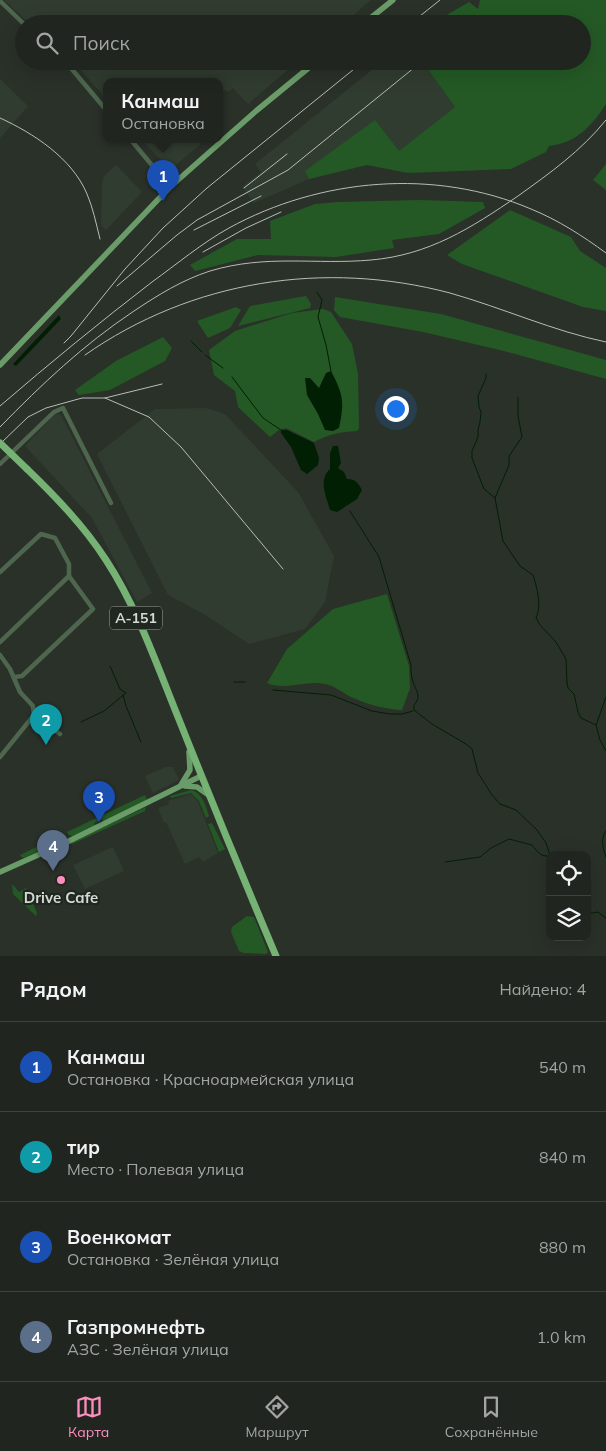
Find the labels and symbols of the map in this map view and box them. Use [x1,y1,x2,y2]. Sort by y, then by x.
pin: 1 [147,160,179,201]
your location [383,396,409,422]
road number: А-151 [110,606,162,630]
pin: 2 [30,704,62,745]
pin: 3 [83,781,115,822]
pin: 4 [37,830,69,871]
marker: Drive Cafe [55,874,67,886]
place label: Drive Cafe [24,888,98,907]

